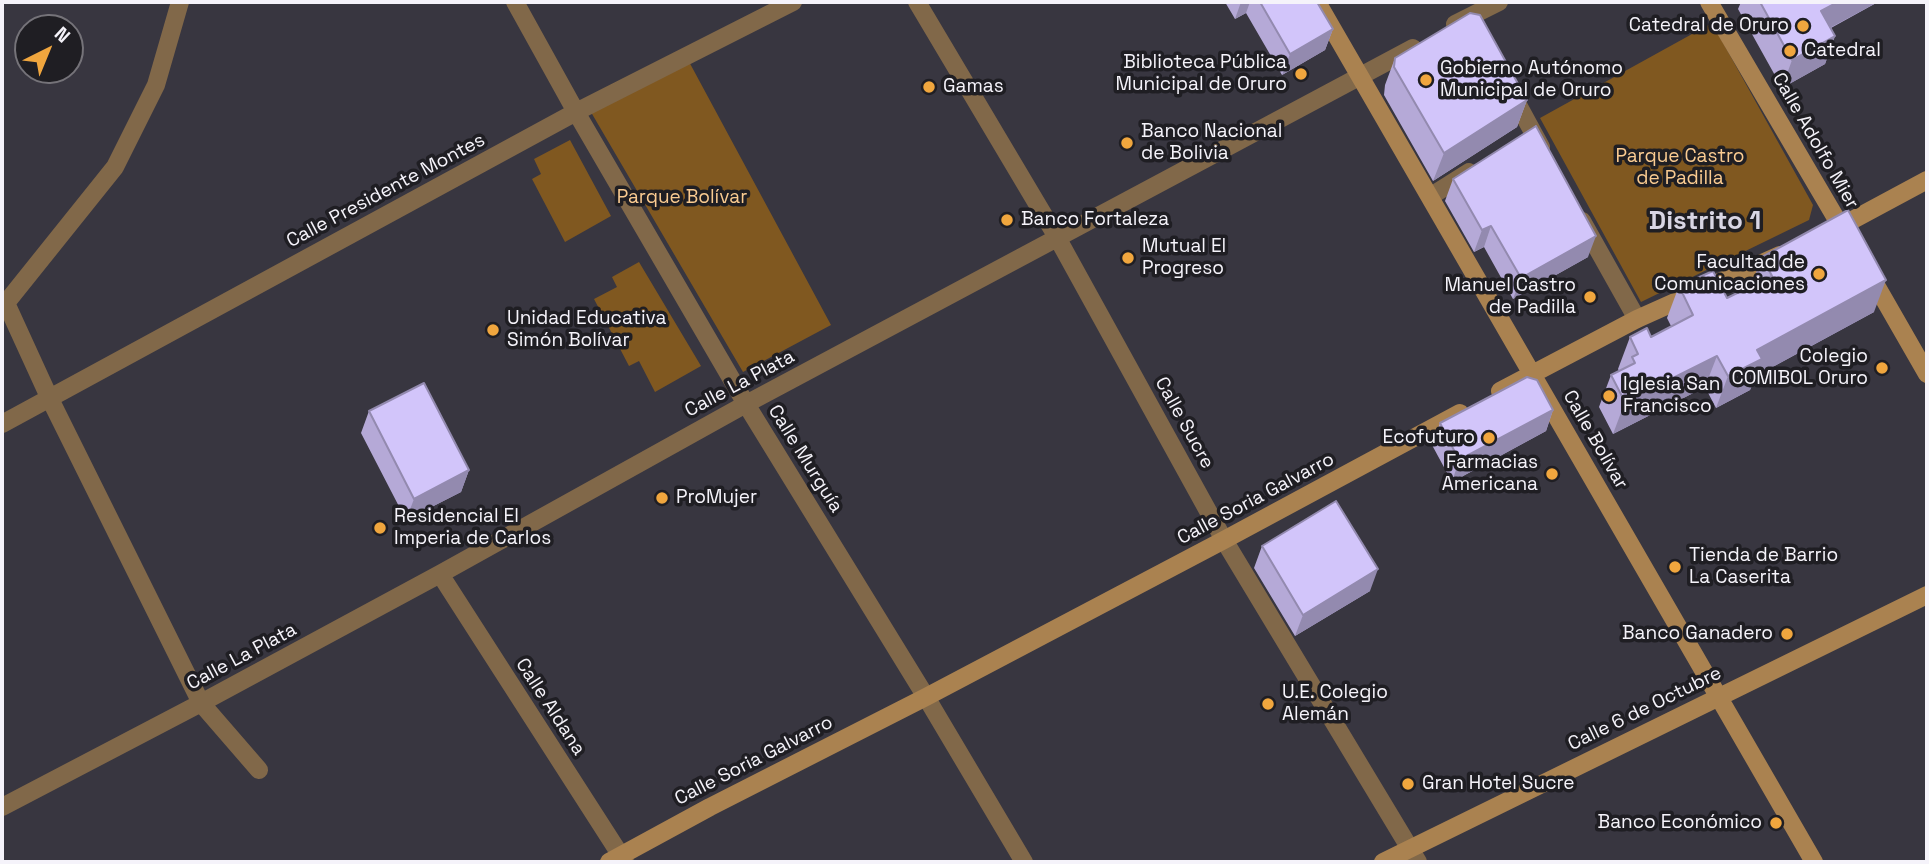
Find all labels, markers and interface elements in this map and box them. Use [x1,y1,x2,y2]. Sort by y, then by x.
north arrow [14,14,84,84]
place label: Catedral de Oruro [1629,15,1789,37]
marker: Catedral de Oruro [1795,18,1811,34]
text: N [49,21,75,48]
place label: Catedral [1804,40,1881,62]
marker: Catedral [1782,43,1798,59]
place label: Biblioteca Pública Municipal de Oruro [1115,52,1287,96]
place label: Gobierno Autónomo Municipal de Oruro [1440,58,1623,102]
marker: Biblioteca Pública Municipal de Oruro [1293,66,1309,82]
street label: Calle Adolfo Mier [1767,69,1863,213]
marker: Gobierno Autónomo Municipal de Oruro [1418,72,1434,88]
place label: Gamas [943,76,1004,98]
marker: Gamas [921,79,937,95]
place label: Banco Nacional de Bolivia [1141,121,1282,165]
street label: Calle Presidente Montes [283,129,489,253]
marker: Banco Nacional de Bolivia [1119,135,1135,151]
park label: Parque Castro de Padilla [1615,146,1745,190]
park label: Parque Bolívar [617,187,747,209]
district label: Distrito 1 [1649,206,1761,238]
place label: Banco Fortaleza [1021,209,1169,231]
marker: Banco Fortaleza [999,212,1015,228]
place label: Mutual El Progreso [1142,236,1226,280]
marker: Mutual El Progreso [1120,250,1136,266]
place label: Facultad de Comunicaciones [1654,252,1805,296]
marker: Facultad de Comunicaciones [1811,266,1827,282]
place label: Manuel Castro de Padilla [1445,275,1576,319]
marker: Manuel Castro de Padilla [1582,289,1598,305]
place label: Unidad Educativa Simón Bolívar [507,308,666,352]
marker: Unidad Educativa Simón Bolívar [485,322,501,338]
street label: Calle La Plata [681,346,799,422]
place label: Colegio COMIBOL Oruro [1731,346,1868,390]
marker: Colegio COMIBOL Oruro [1874,360,1890,376]
street label: Calle Sucre [1149,373,1219,473]
place label: Iglesia San Francisco [1623,374,1720,418]
street label: Calle Bolívar [1558,387,1632,493]
marker: Iglesia San Francisco [1601,388,1617,404]
street label: Calle Murguía [763,401,847,517]
place label: Ecofuturo [1383,427,1475,449]
marker: Ecofuturo [1481,430,1497,446]
street label: Calle Soria Galvarro [1174,448,1338,550]
place label: Farmacias Americana [1442,452,1538,496]
marker: Farmacias Americana [1544,466,1560,482]
place label: ProMujer [676,487,757,509]
marker: ProMujer [654,490,670,506]
place label: Residencial El Imperia de Carlos [394,506,551,550]
marker: Residencial El Imperia de Carlos [372,520,388,536]
place label: Tienda de Barrio La Caserita [1689,545,1838,589]
marker: Tienda de Barrio La Caserita [1667,559,1683,575]
street label: Calle La Plata [183,619,301,695]
place label: Banco Ganadero [1622,623,1773,645]
marker: Banco Ganadero [1779,626,1795,642]
street label: Calle Aldana [510,654,590,760]
street label: Calle 6 de Octubre [1565,662,1725,756]
place label: U.E. Colegio Alemán [1282,682,1388,726]
marker: U.E. Colegio Alemán [1260,696,1276,712]
street label: Calle Soria Galvarro [671,711,837,811]
place label: Gran Hotel Sucre [1422,773,1575,795]
marker: Gran Hotel Sucre [1400,776,1416,792]
place label: Banco Económico [1598,812,1762,834]
marker: Banco Económico [1768,815,1784,831]

